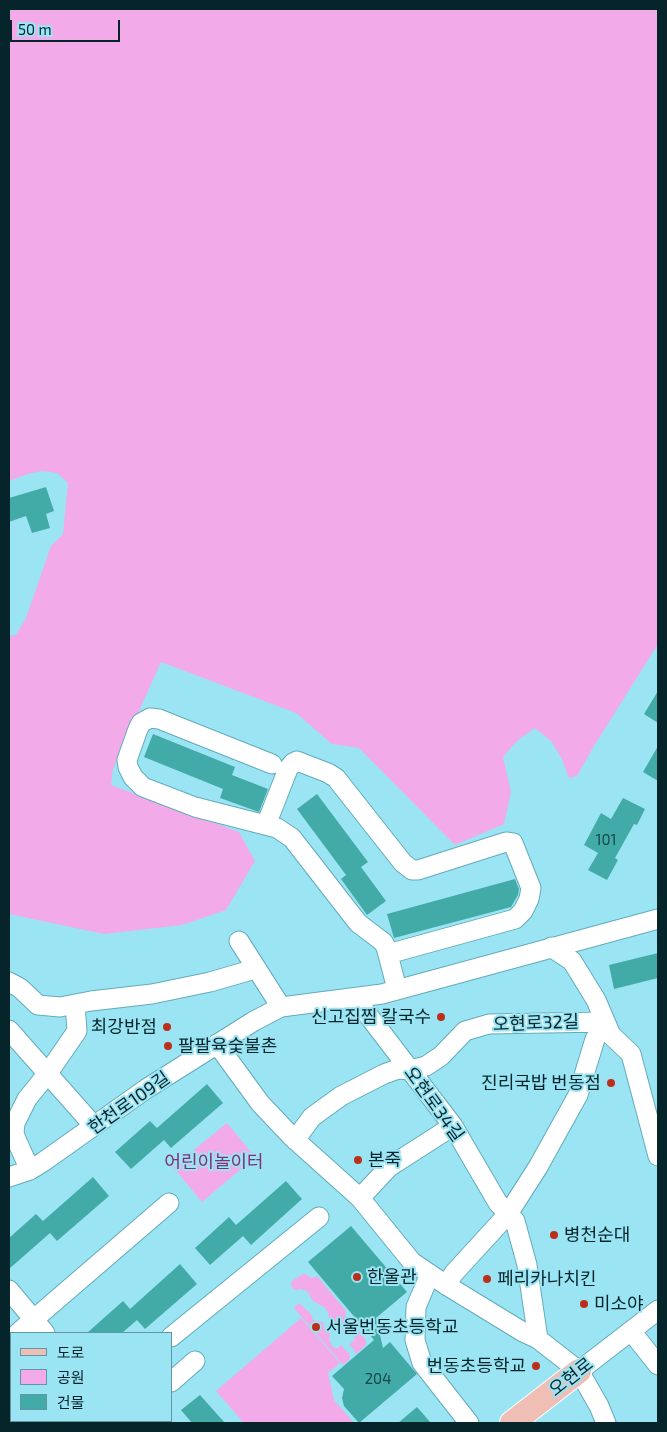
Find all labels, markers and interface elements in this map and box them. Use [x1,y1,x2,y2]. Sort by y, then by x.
scale bar [12,10,122,42]
text: 50 m [18,20,52,38]
house number: 101 [596,831,616,849]
place label: 신고집찜 칼국수 [311,1006,431,1028]
marker: 신고집찜 칼국수 [435,1011,447,1023]
street label: 오현로32길 [492,1011,580,1035]
place label: 최강반점 [91,1016,157,1038]
marker: 최강반점 [161,1021,173,1033]
place label: 팔팔육숯불촌 [178,1035,277,1057]
marker: 팔팔육숯불촌 [162,1040,174,1052]
street label: 오현로34길 [400,1062,468,1146]
street label: 한천로109길 [84,1067,174,1139]
place label: 진리국밥 번동점 [481,1072,601,1094]
marker: 진리국밥 번동점 [605,1077,617,1089]
place label: 본죽 [368,1149,401,1171]
park label: 어린이놀이터 [164,1151,264,1173]
marker: 본죽 [352,1154,364,1166]
place label: 병천순대 [564,1224,630,1246]
marker: 병천순대 [548,1229,560,1241]
place label: 한울관 [367,1266,417,1288]
place label: 페리카나치킨 [497,1268,596,1290]
marker: 한울관 [351,1271,363,1283]
marker: 페리카나치킨 [481,1273,493,1285]
place label: 미소야 [594,1293,644,1315]
marker: 미소야 [578,1298,590,1310]
place label: 서울번동초등학교 [326,1316,458,1338]
marker: 서울번동초등학교 [310,1321,322,1333]
legend [10,1332,172,1422]
text: 도로 [57,1343,85,1361]
street label: 오현로 [545,1353,597,1401]
place label: 번동초등학교 [427,1355,526,1377]
marker: 번동초등학교 [530,1360,542,1372]
text: 공원 [57,1368,85,1386]
house number: 204 [365,1370,391,1388]
text: 건물 [57,1393,85,1411]

